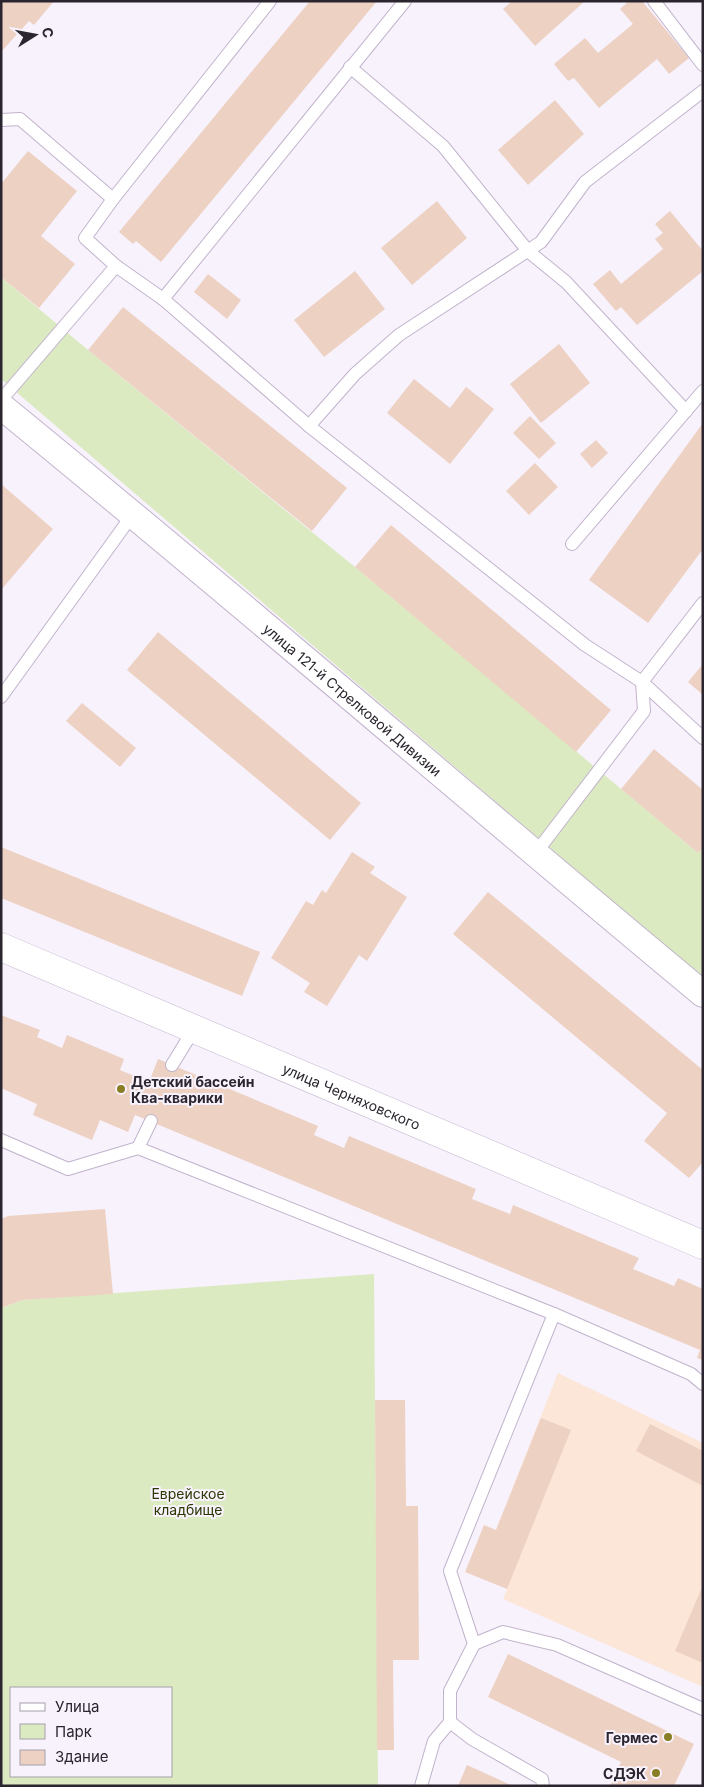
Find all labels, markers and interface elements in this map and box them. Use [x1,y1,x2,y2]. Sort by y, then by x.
north arrow [10,10,60,60]
text: С [39,26,58,39]
street label: улица 121-й Стрелковой Дивизии [260,619,445,779]
street label: улица Черняховского [280,1059,423,1133]
place label: Детский бассейн Ква-кварики [131,1073,254,1106]
marker: Детский бассейн Ква-кварики [115,1083,127,1095]
park label: Еврейское кладбище [151,1485,225,1518]
legend [10,1687,172,1777]
text: Улица [55,1697,99,1716]
text: Парк [55,1722,92,1741]
place label: Гермес [606,1729,658,1746]
marker: Гермес [662,1731,674,1743]
text: Здание [55,1747,109,1766]
place label: СДЭК [603,1765,646,1782]
marker: СДЭК [650,1767,662,1779]

